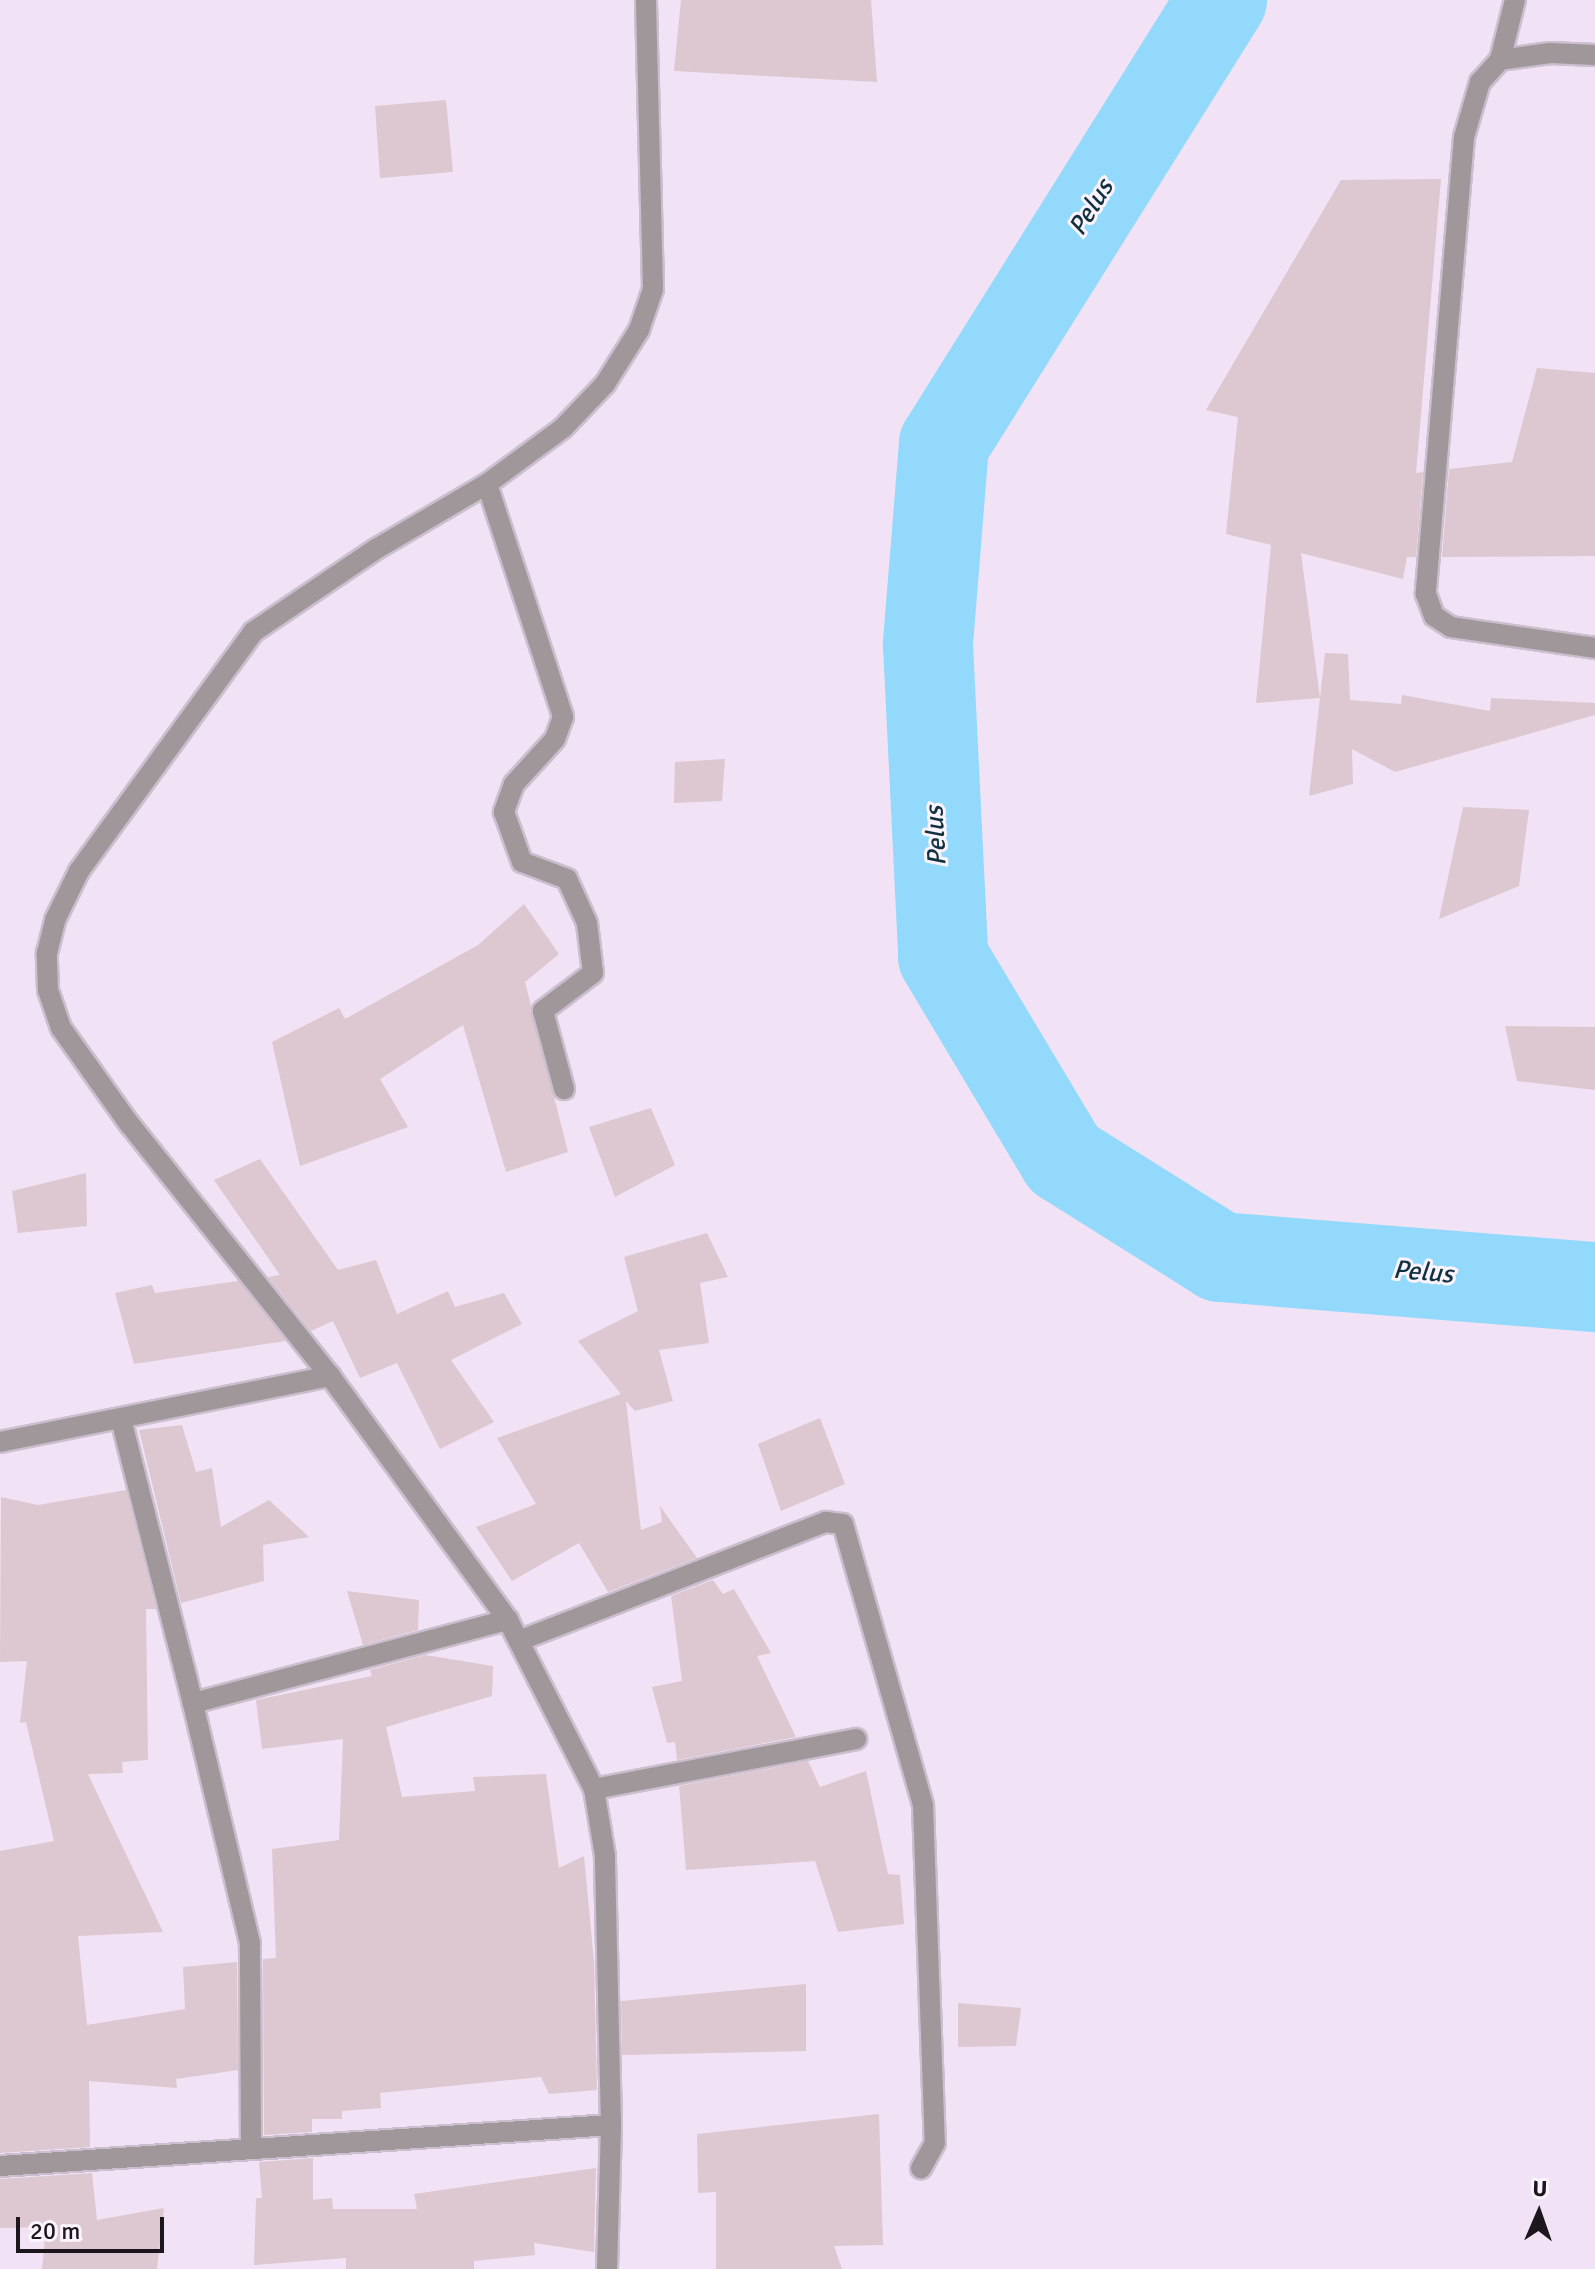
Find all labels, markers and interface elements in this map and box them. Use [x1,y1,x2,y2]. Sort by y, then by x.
water label: Pelus [1063,174,1121,242]
water label: Pelus [920,805,954,867]
water label: Pelus [1392,1255,1454,1291]
north arrow [1499,2173,1579,2253]
text: U [1532,2175,1548,2202]
scale bar [20,2201,168,2251]
text: 20 m [30,2216,80,2246]

